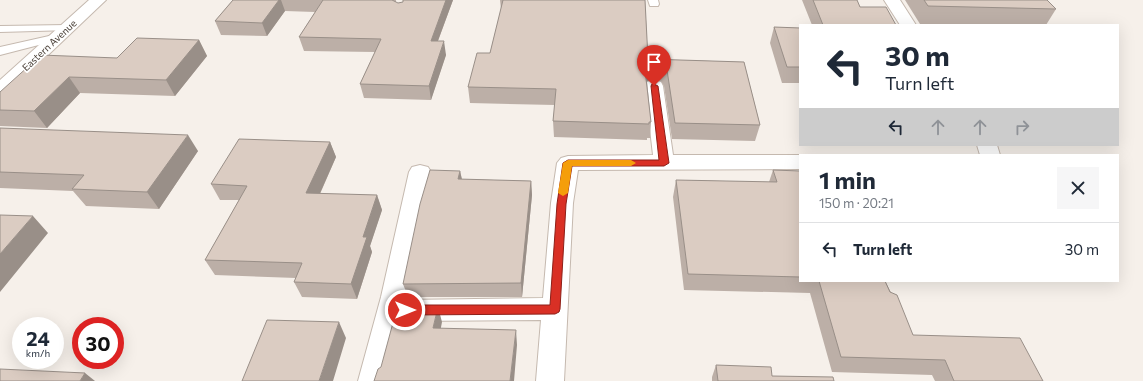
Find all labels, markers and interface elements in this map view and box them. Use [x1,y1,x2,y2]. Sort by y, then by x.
street label: Eastern Avenue [19,17,79,73]
text: 30 m [885,38,950,72]
icon: left [819,40,871,92]
pin [637,45,671,86]
icon: arrive [643,51,665,73]
text: Turn left [885,72,954,94]
icon: left [885,116,907,138]
icon: ahead [927,116,949,138]
icon: ahead [969,116,991,138]
icon: right [1011,116,1033,138]
text: 1 min [819,165,876,194]
button: close [1057,167,1099,209]
text: 150 m · 20:21 [819,195,894,211]
icon: left [819,238,841,260]
text: Turn left [853,240,912,258]
text: 30 m [1065,240,1099,258]
position arrow [384,289,426,331]
speed limit sign: 30 [72,317,124,369]
text: 24 [26,326,50,350]
text: km/h [26,347,50,359]

